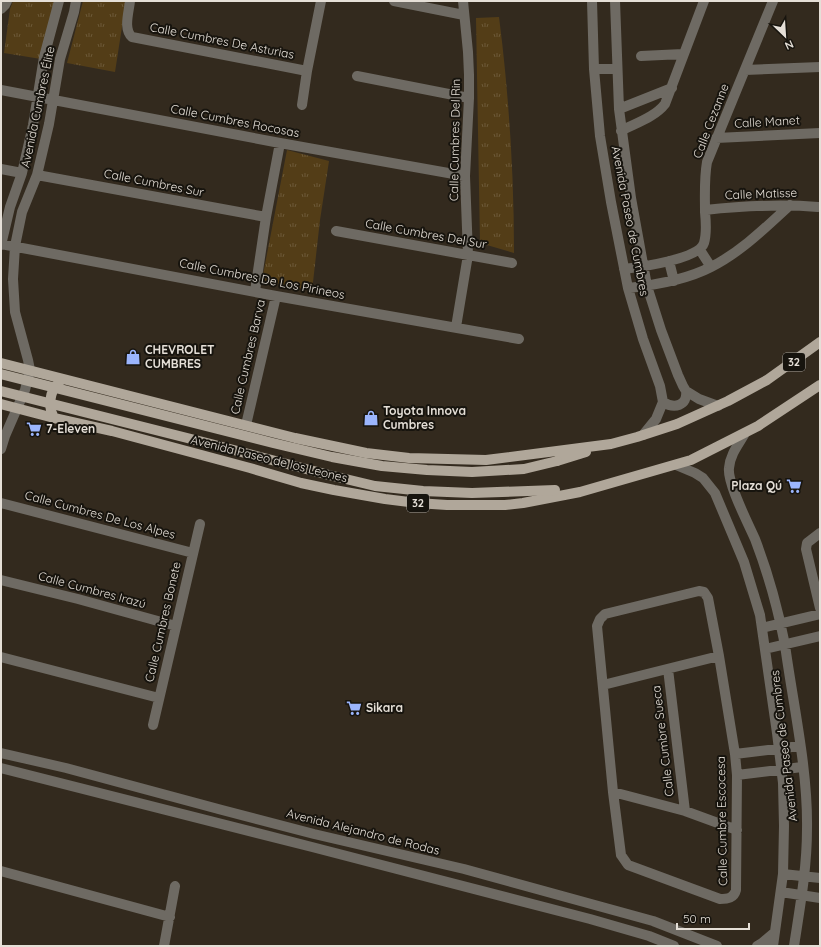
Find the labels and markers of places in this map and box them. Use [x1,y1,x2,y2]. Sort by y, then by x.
place label: CHEVROLET CUMBRES [145,342,215,371]
shop icon: CHEVROLET CUMBRES [124,348,142,366]
place label: Toyota Innova Cumbres [383,403,466,432]
shop icon: Toyota Innova Cumbres [362,409,380,427]
supermarket icon: 7-Eleven [25,420,43,438]
place label: 7-Eleven [46,421,95,436]
supermarket icon: Plaza Qú [785,477,803,495]
place label: Plaza Qú [731,478,782,493]
supermarket icon: Sikara [345,699,363,717]
place label: Sikara [366,700,403,715]

